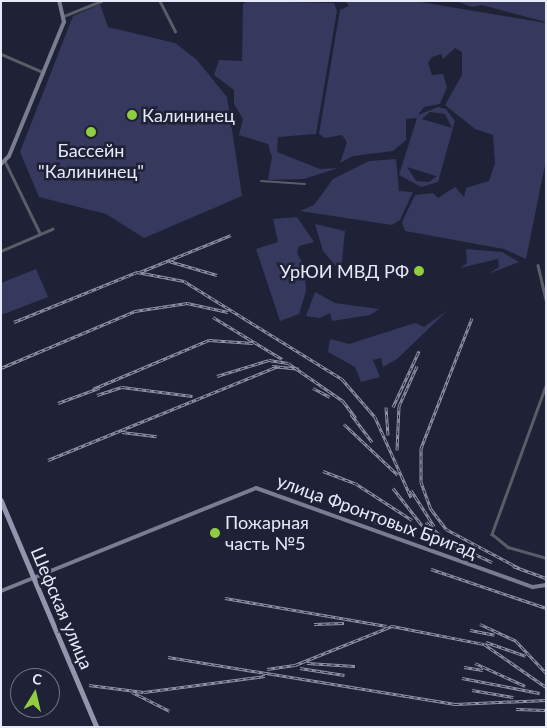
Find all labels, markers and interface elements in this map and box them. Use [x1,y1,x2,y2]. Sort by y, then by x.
place label: Калининец [142,104,235,126]
marker: Калининец [126,109,138,121]
marker: Бассейн "Калининец" [85,126,97,138]
place label: Бассейн "Калининец" [38,140,144,182]
place label: УрЮИ МВД РФ [280,260,409,282]
marker: УрЮИ МВД РФ [413,265,425,277]
street label: улица Фронтовых Бригад [274,470,480,562]
place label: Пожарная часть №5 [225,512,309,554]
marker: Пожарная часть №5 [209,527,221,539]
street label: Шефская улица [27,544,97,672]
north arrow [10,668,60,718]
text: С [31,670,43,688]

